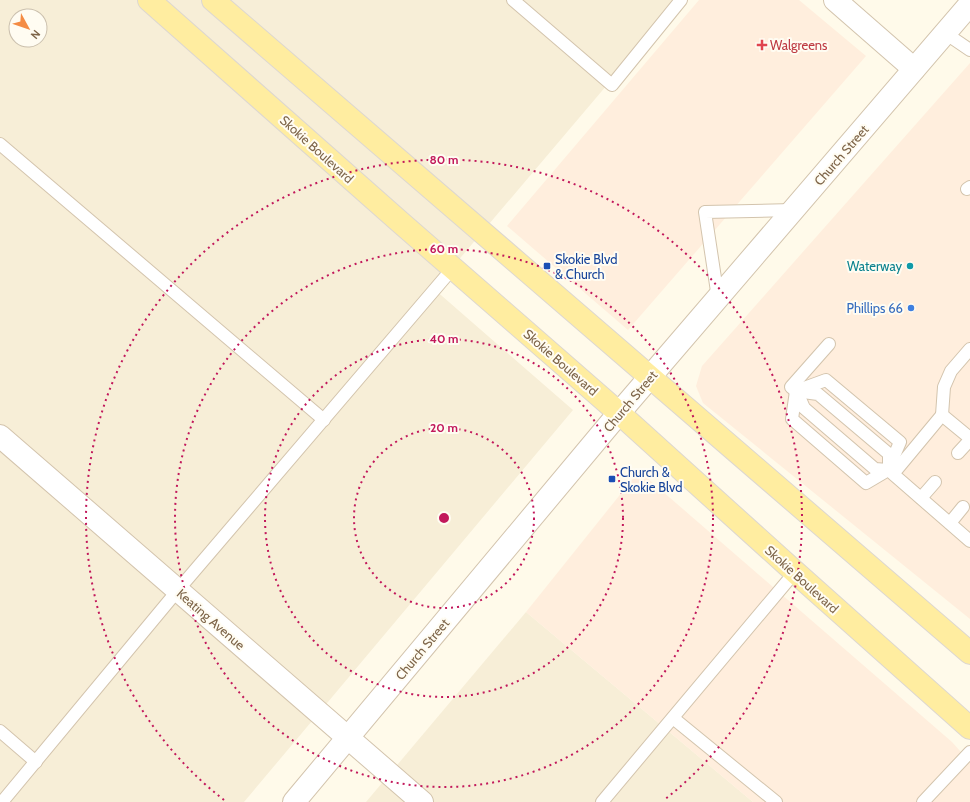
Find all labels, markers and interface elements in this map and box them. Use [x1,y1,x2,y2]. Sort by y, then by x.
north arrow [8,8,48,48]
text: N [28,27,44,42]
place label: Walgreens [770,37,828,53]
marker: Walgreens [757,40,767,50]
street label: Skokie Boulevard [277,112,357,186]
street label: Church Street [810,121,872,189]
text: 80 m [430,152,458,167]
text: 60 m [430,241,458,256]
place label: Skokie Blvd & Church [555,251,618,282]
place label: Waterway [847,258,902,274]
marker: Skokie Blvd & Church [542,261,552,271]
marker: Waterway [905,261,915,271]
place label: Phillips 66 [847,300,903,316]
marker: Phillips 66 [906,303,916,313]
street label: Skokie Boulevard [521,325,601,399]
text: 40 m [429,331,459,346]
street label: Church Street [600,367,661,435]
text: 20 m [430,420,458,435]
place label: Church & Skokie Blvd [620,464,683,495]
marker: Church & Skokie Blvd [607,474,617,484]
centre of rings [437,511,451,525]
street label: Skokie Boulevard [762,542,842,616]
street label: Keating Avenue [174,585,248,653]
street label: Church Street [392,615,453,683]

